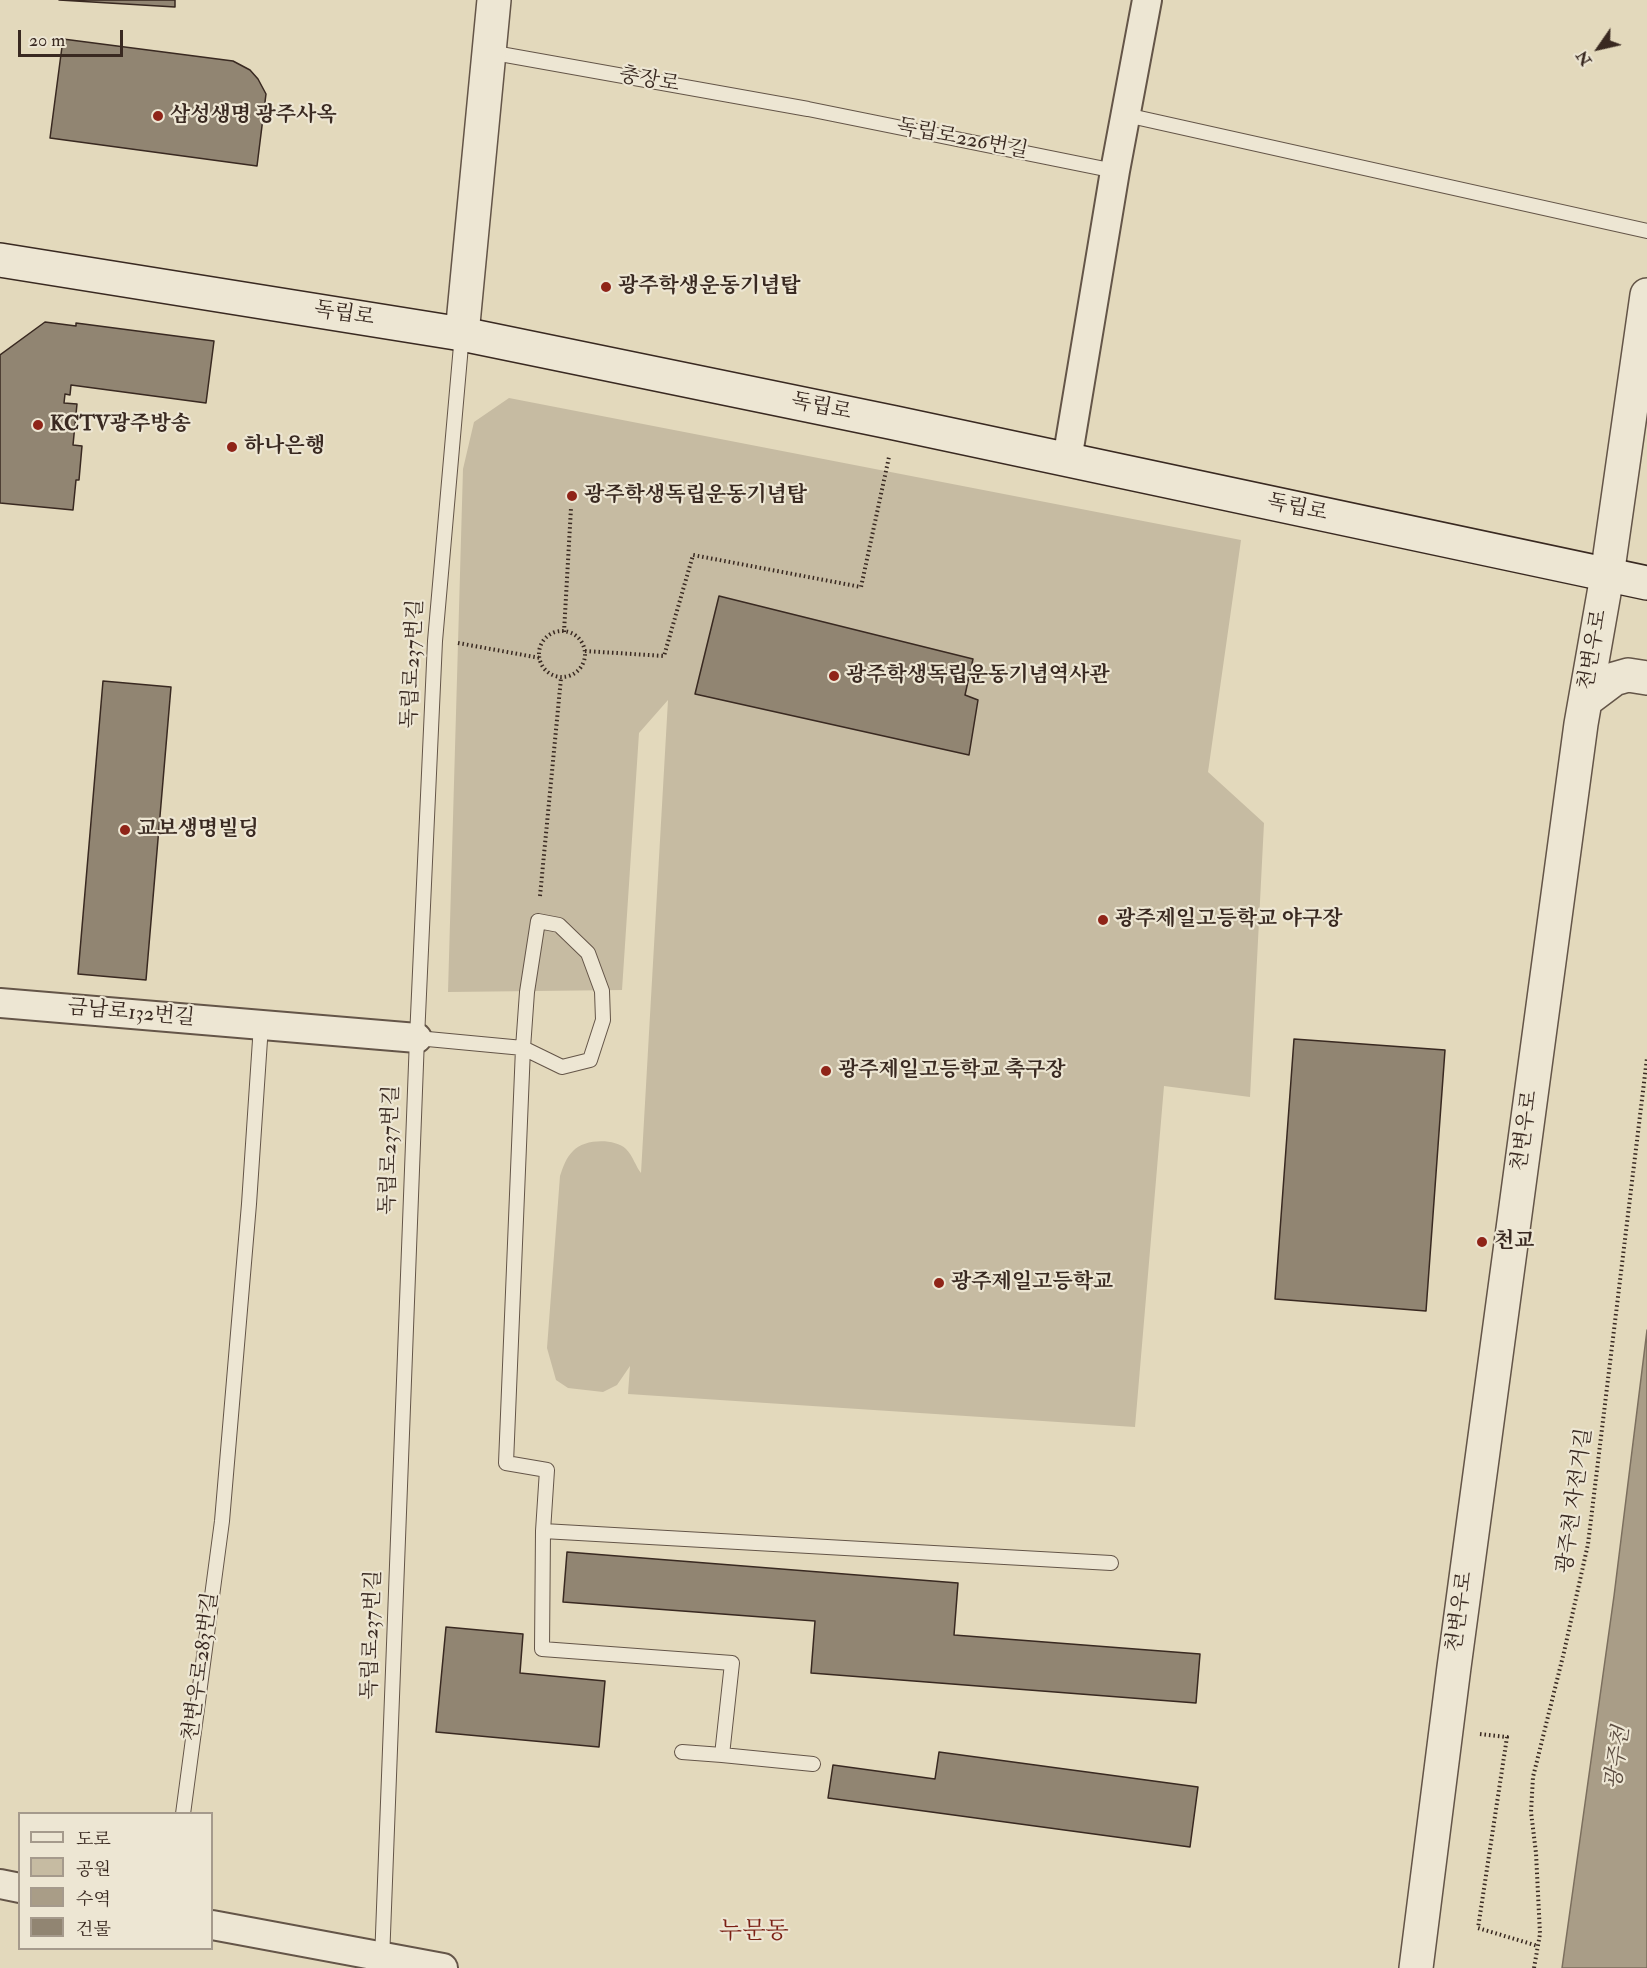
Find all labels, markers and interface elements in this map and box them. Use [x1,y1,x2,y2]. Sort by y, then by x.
scale bar [21,18,126,56]
north arrow [1569,18,1629,78]
text: 20 m [29,29,65,52]
text: N [1572,47,1596,70]
street label: 충장로 [617,63,681,99]
place label: 삼성생명 광주사옥 [170,103,337,129]
marker: 삼성생명 광주사옥 [151,109,165,123]
street label: 독립로226번길 [894,115,1030,165]
place label: 광주학생운동기념탑 [618,274,801,300]
marker: 광주학생운동기념탑 [599,280,613,294]
street label: 독립로 [312,298,376,332]
street label: 독립로 [789,389,853,427]
place label: KCTV광주방송 [50,412,191,438]
marker: KCTV광주방송 [31,418,45,432]
place label: 하나은행 [244,434,325,460]
marker: 하나은행 [225,440,239,454]
place label: 광주학생독립운동기념탑 [584,483,807,509]
marker: 광주학생독립운동기념탑 [565,489,579,503]
street label: 독립로 [1265,490,1329,528]
street label: 독립로237번길 [398,599,430,729]
street label: 천변우로 [1575,608,1613,692]
place label: 광주학생독립운동기념역사관 [846,663,1110,689]
marker: 광주학생독립운동기념역사관 [827,669,841,683]
place label: 교보생명빌딩 [137,817,259,843]
marker: 교보생명빌딩 [118,823,132,837]
place label: 광주제일고등학교 야구장 [1115,907,1343,933]
marker: 광주제일고등학교 야구장 [1096,913,1110,927]
street label: 금남로132번길 [66,996,196,1032]
place label: 광주제일고등학교 축구장 [838,1058,1066,1084]
marker: 광주제일고등학교 축구장 [819,1064,833,1078]
street label: 독립로237번길 [376,1085,406,1215]
street label: 천변우로 [1508,1089,1544,1173]
place label: 천교 [1494,1229,1535,1255]
marker: 천교 [1475,1235,1489,1249]
place label: 광주제일고등학교 [951,1270,1113,1296]
marker: 광주제일고등학교 [932,1276,946,1290]
street label: 광주천 자전거길 [1553,1427,1599,1575]
street label: 독립로237번길 [358,1570,388,1700]
street label: 천변우로 [1443,1570,1479,1654]
street label: 천변우로283번길 [179,1591,225,1743]
water label: 광주천 [1601,1725,1637,1791]
legend [18,1812,213,1950]
text: 도로 [76,1828,111,1851]
text: 공원 [76,1858,111,1881]
text: 수역 [76,1888,111,1911]
text: 건물 [76,1918,111,1941]
district label: 누문동 [719,1919,789,1947]

